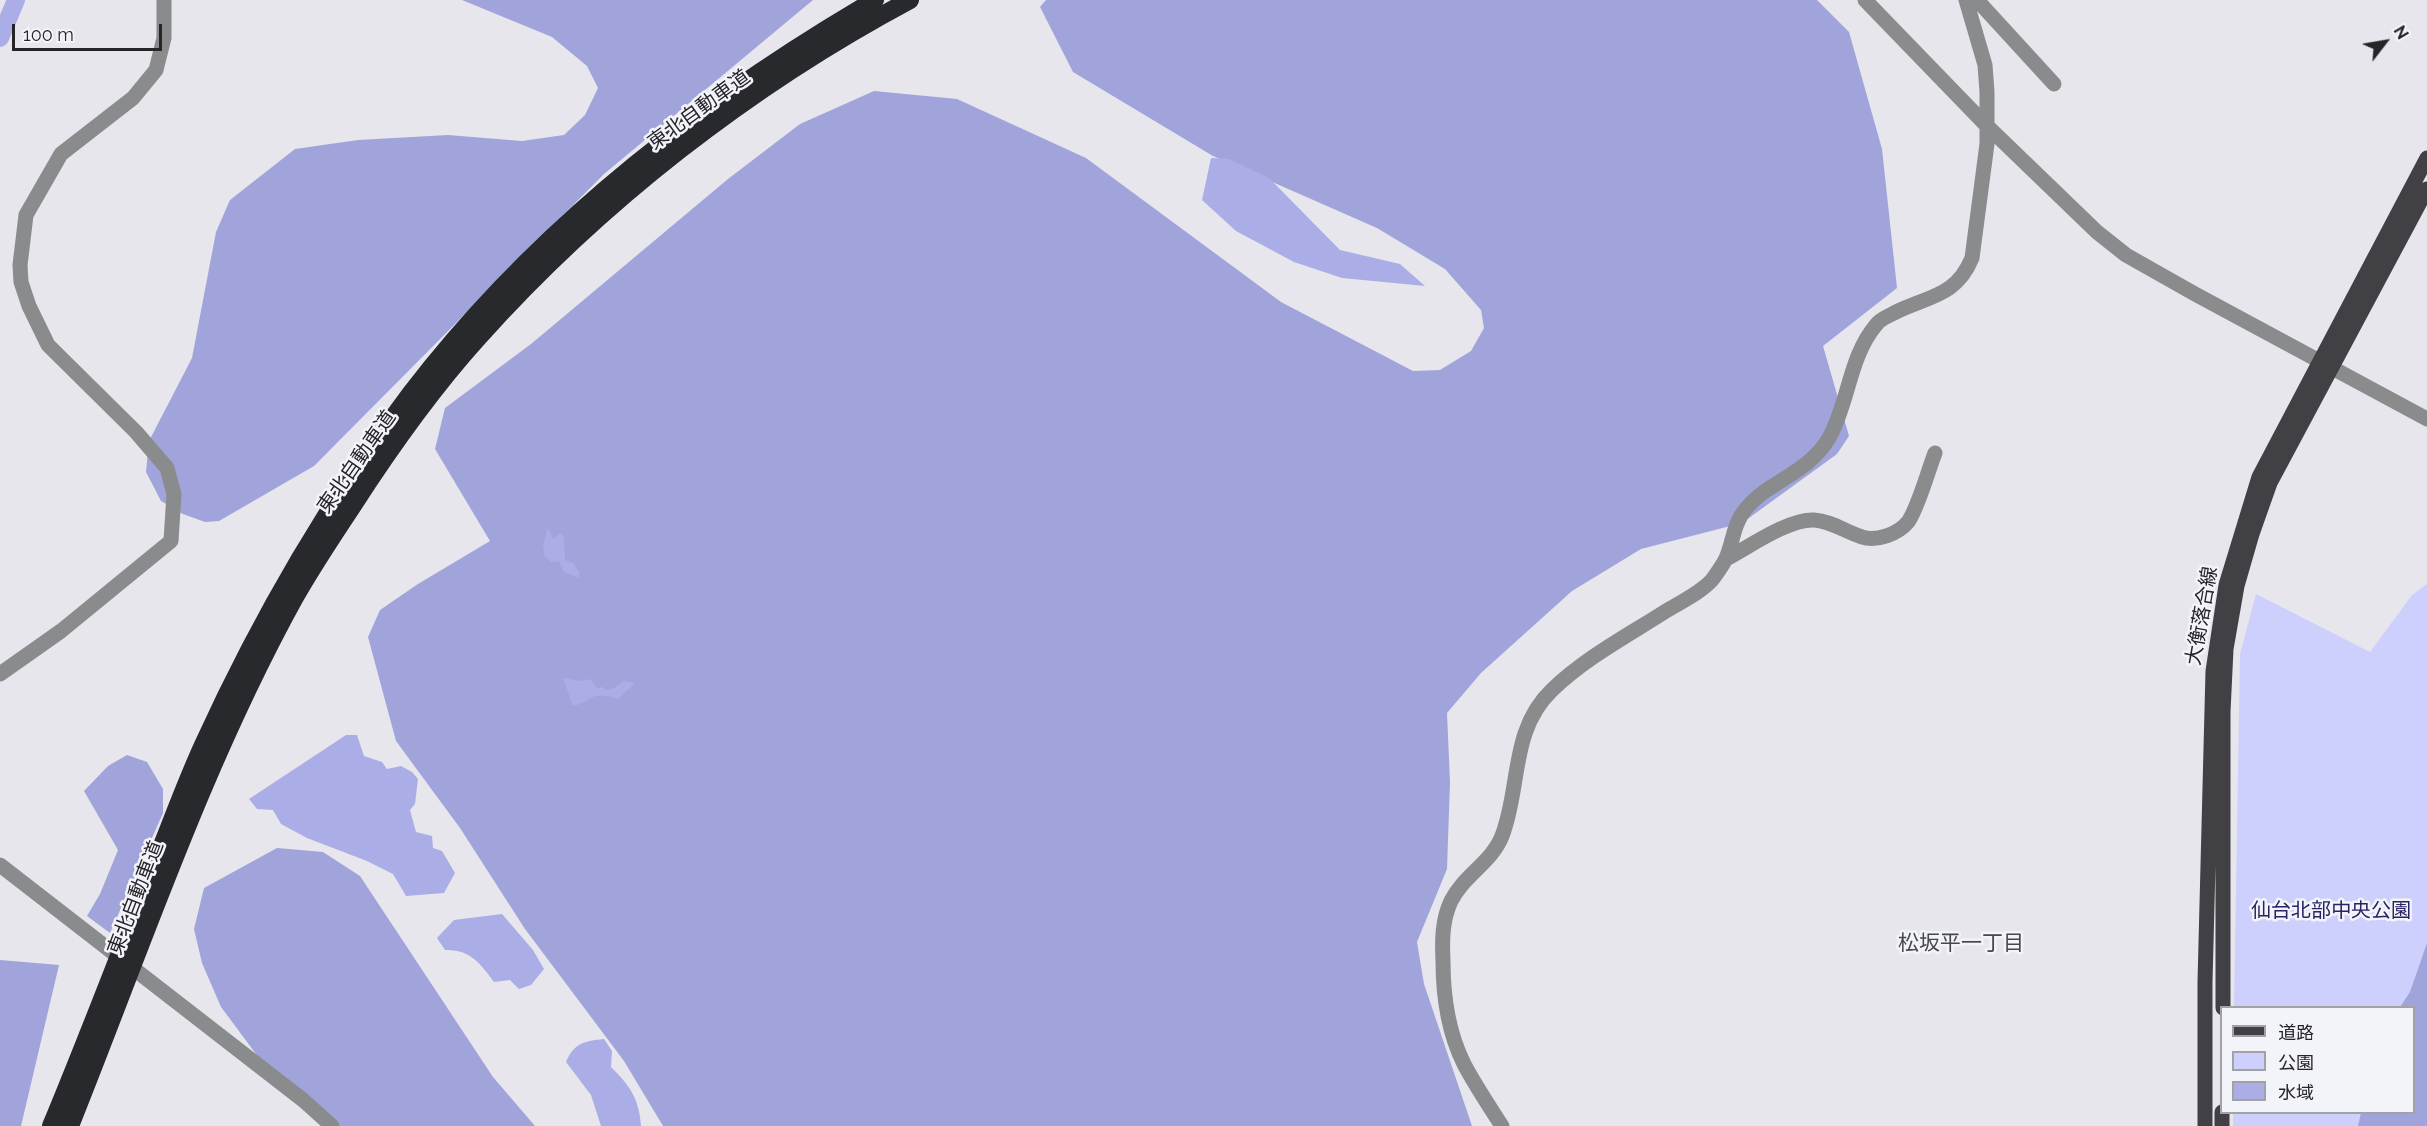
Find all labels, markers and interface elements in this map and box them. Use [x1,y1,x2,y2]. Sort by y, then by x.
scale bar [15,12,165,50]
north arrow [2355,12,2415,72]
text: N [2390,22,2412,43]
text: 100 m [23,24,74,45]
street label: 東北自動車道 [643,65,755,155]
street label: 東北自動車道 [313,406,401,518]
street label: 大衡落合線 [2181,565,2223,667]
street label: 東北自動車道 [103,838,169,958]
park label: 仙台北部中央公園 [2251,899,2411,923]
district label: 松坂平一丁目 [1898,931,2024,957]
legend [2220,1006,2415,1114]
text: 道路 [2278,1022,2314,1043]
text: 公園 [2278,1052,2314,1073]
text: 水域 [2278,1082,2314,1103]

